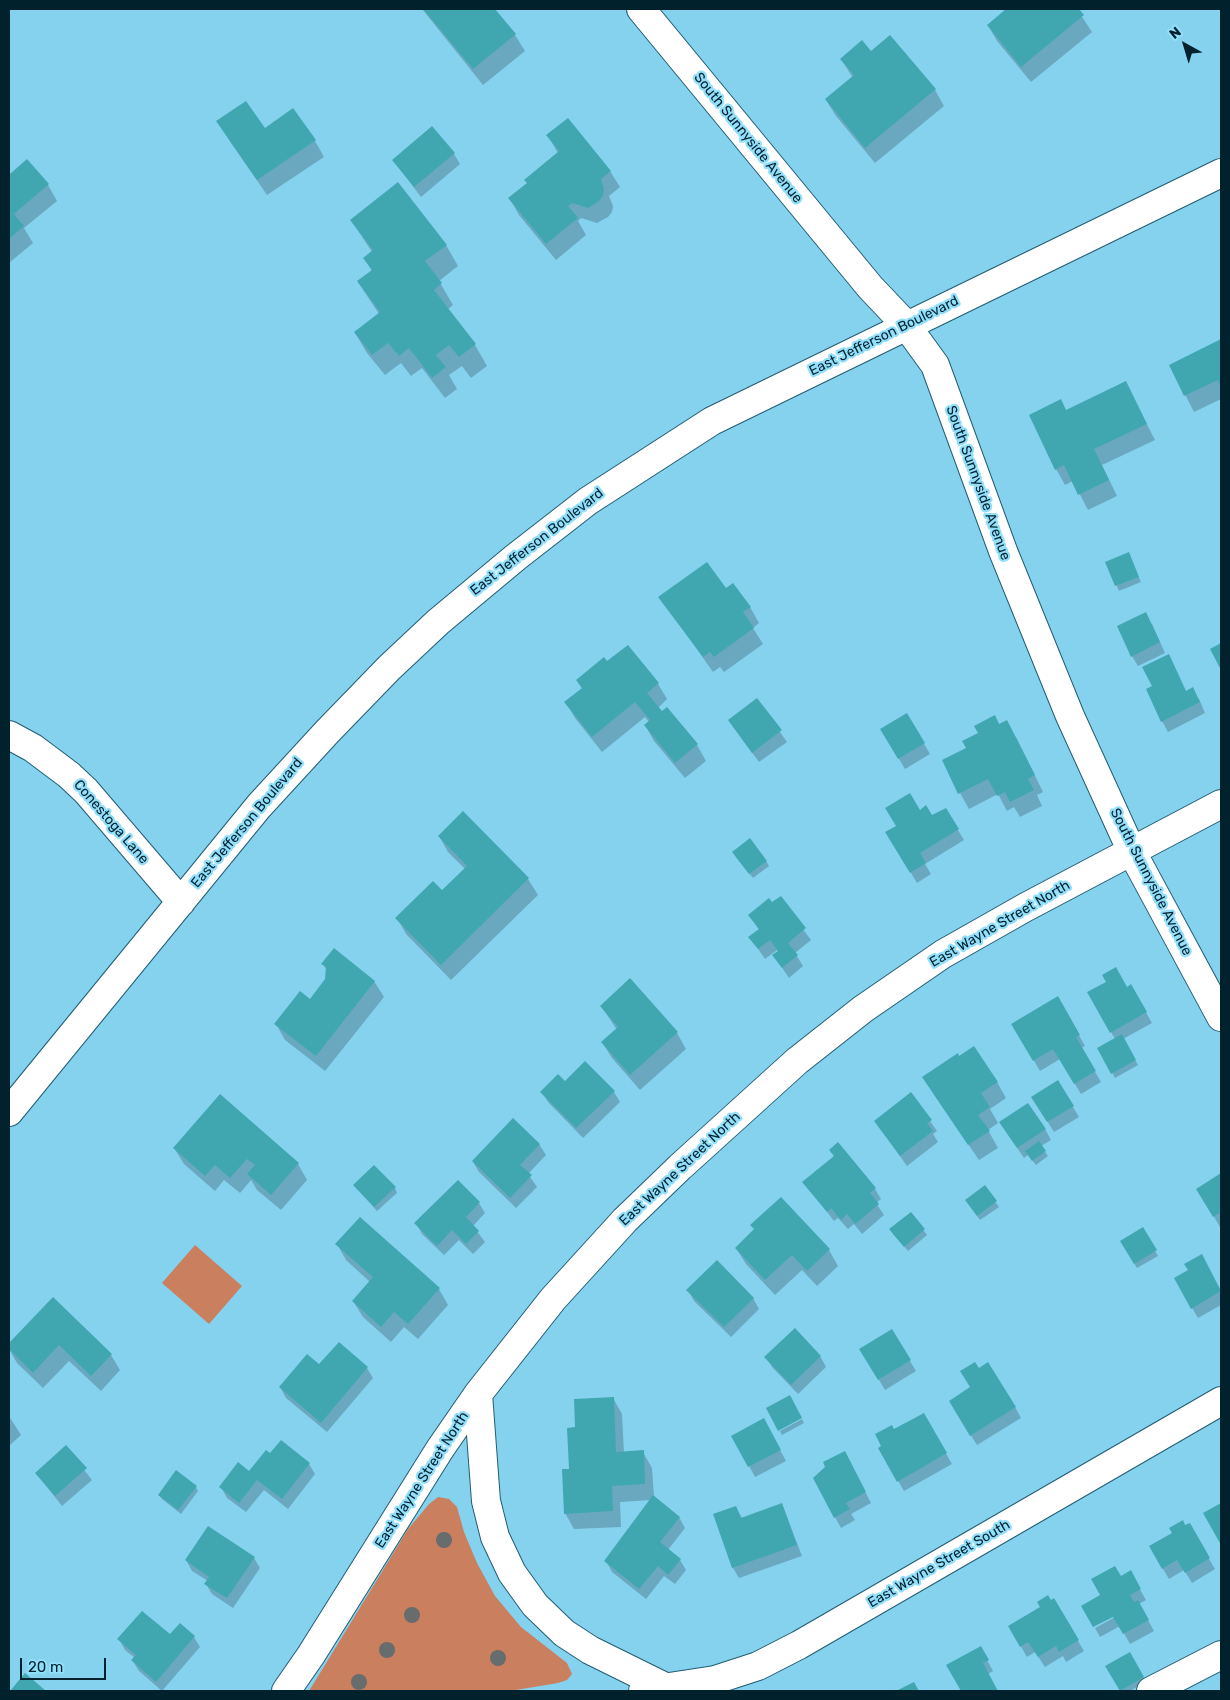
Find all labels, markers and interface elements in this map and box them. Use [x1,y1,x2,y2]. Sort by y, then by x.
north arrow [1160,20,1210,70]
text: N [1166,23,1185,43]
street label: South Sunnyside Avenue [690,69,806,207]
street label: East Jefferson Boulevard [807,292,961,380]
street label: South Sunnyside Avenue [942,403,1014,563]
street label: East Jefferson Boulevard [467,485,607,599]
street label: East Jefferson Boulevard [188,755,306,891]
street label: Conestoga Lane [70,777,152,867]
street label: South Sunnyside Avenue [1106,806,1196,958]
street label: East Wayne Street North [927,877,1073,971]
street label: East Wayne Street North [616,1109,744,1229]
street label: East Wayne Street North [372,1409,472,1551]
street label: East Wayne Street South [865,1516,1013,1612]
scale bar [22,1648,109,1680]
text: 20 m [28,1658,63,1676]

